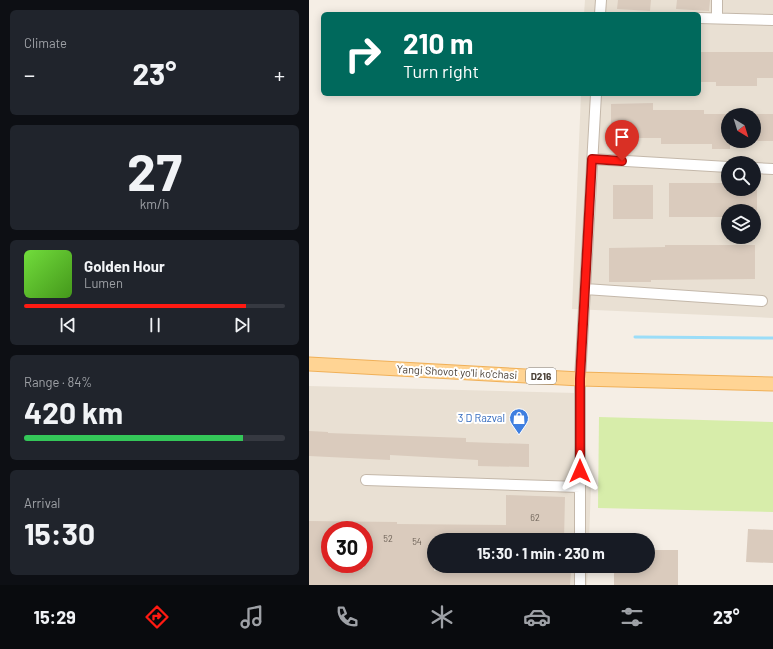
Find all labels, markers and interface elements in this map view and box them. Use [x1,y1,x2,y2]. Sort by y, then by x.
text: 210 m [403,26,473,60]
icon: right [337,28,389,80]
text: Climate [24,35,67,51]
text: 23° [133,55,176,91]
text: Turn right [403,60,479,82]
text: − [24,61,35,87]
text: + [274,61,285,87]
north arrow [721,108,761,148]
map controls [721,108,761,244]
pin [605,120,639,161]
icon: arrive [611,126,633,148]
text: 27 [127,139,182,201]
button: search [721,156,761,196]
text: km/h [140,196,169,212]
button: layers [721,204,761,244]
text: Golden Hour [84,257,165,275]
text: Lumen [84,275,123,291]
icon: previous [57,314,79,336]
icon: pause [144,314,166,336]
icon: next [231,314,253,336]
street label: Yangi Shovot yo'li ko'chasi [396,362,518,381]
road number: D216 [526,368,556,384]
text: Range · 84% [24,374,92,390]
text: 420 km [24,394,123,430]
shop icon: 3 D Razval [508,407,530,435]
place label: 3 D Razval [458,411,505,424]
position arrow [559,450,601,492]
text: Arrival [24,495,60,511]
house number: 62 [530,512,540,523]
text: 15:30 [24,515,95,551]
speed limit sign: 30 [321,521,373,573]
house number: 52 [383,533,393,544]
house number: 54 [412,536,422,547]
text: 15:30 · 1 min · 230 m [477,544,605,562]
icon: directions [143,603,171,631]
icon: music [238,603,266,631]
icon: phone [333,603,361,631]
icon: climate [428,603,456,631]
icon: car [523,603,551,631]
icon: filters [618,603,646,631]
text: 15:29 [34,606,76,628]
text: 23° [713,606,739,628]

